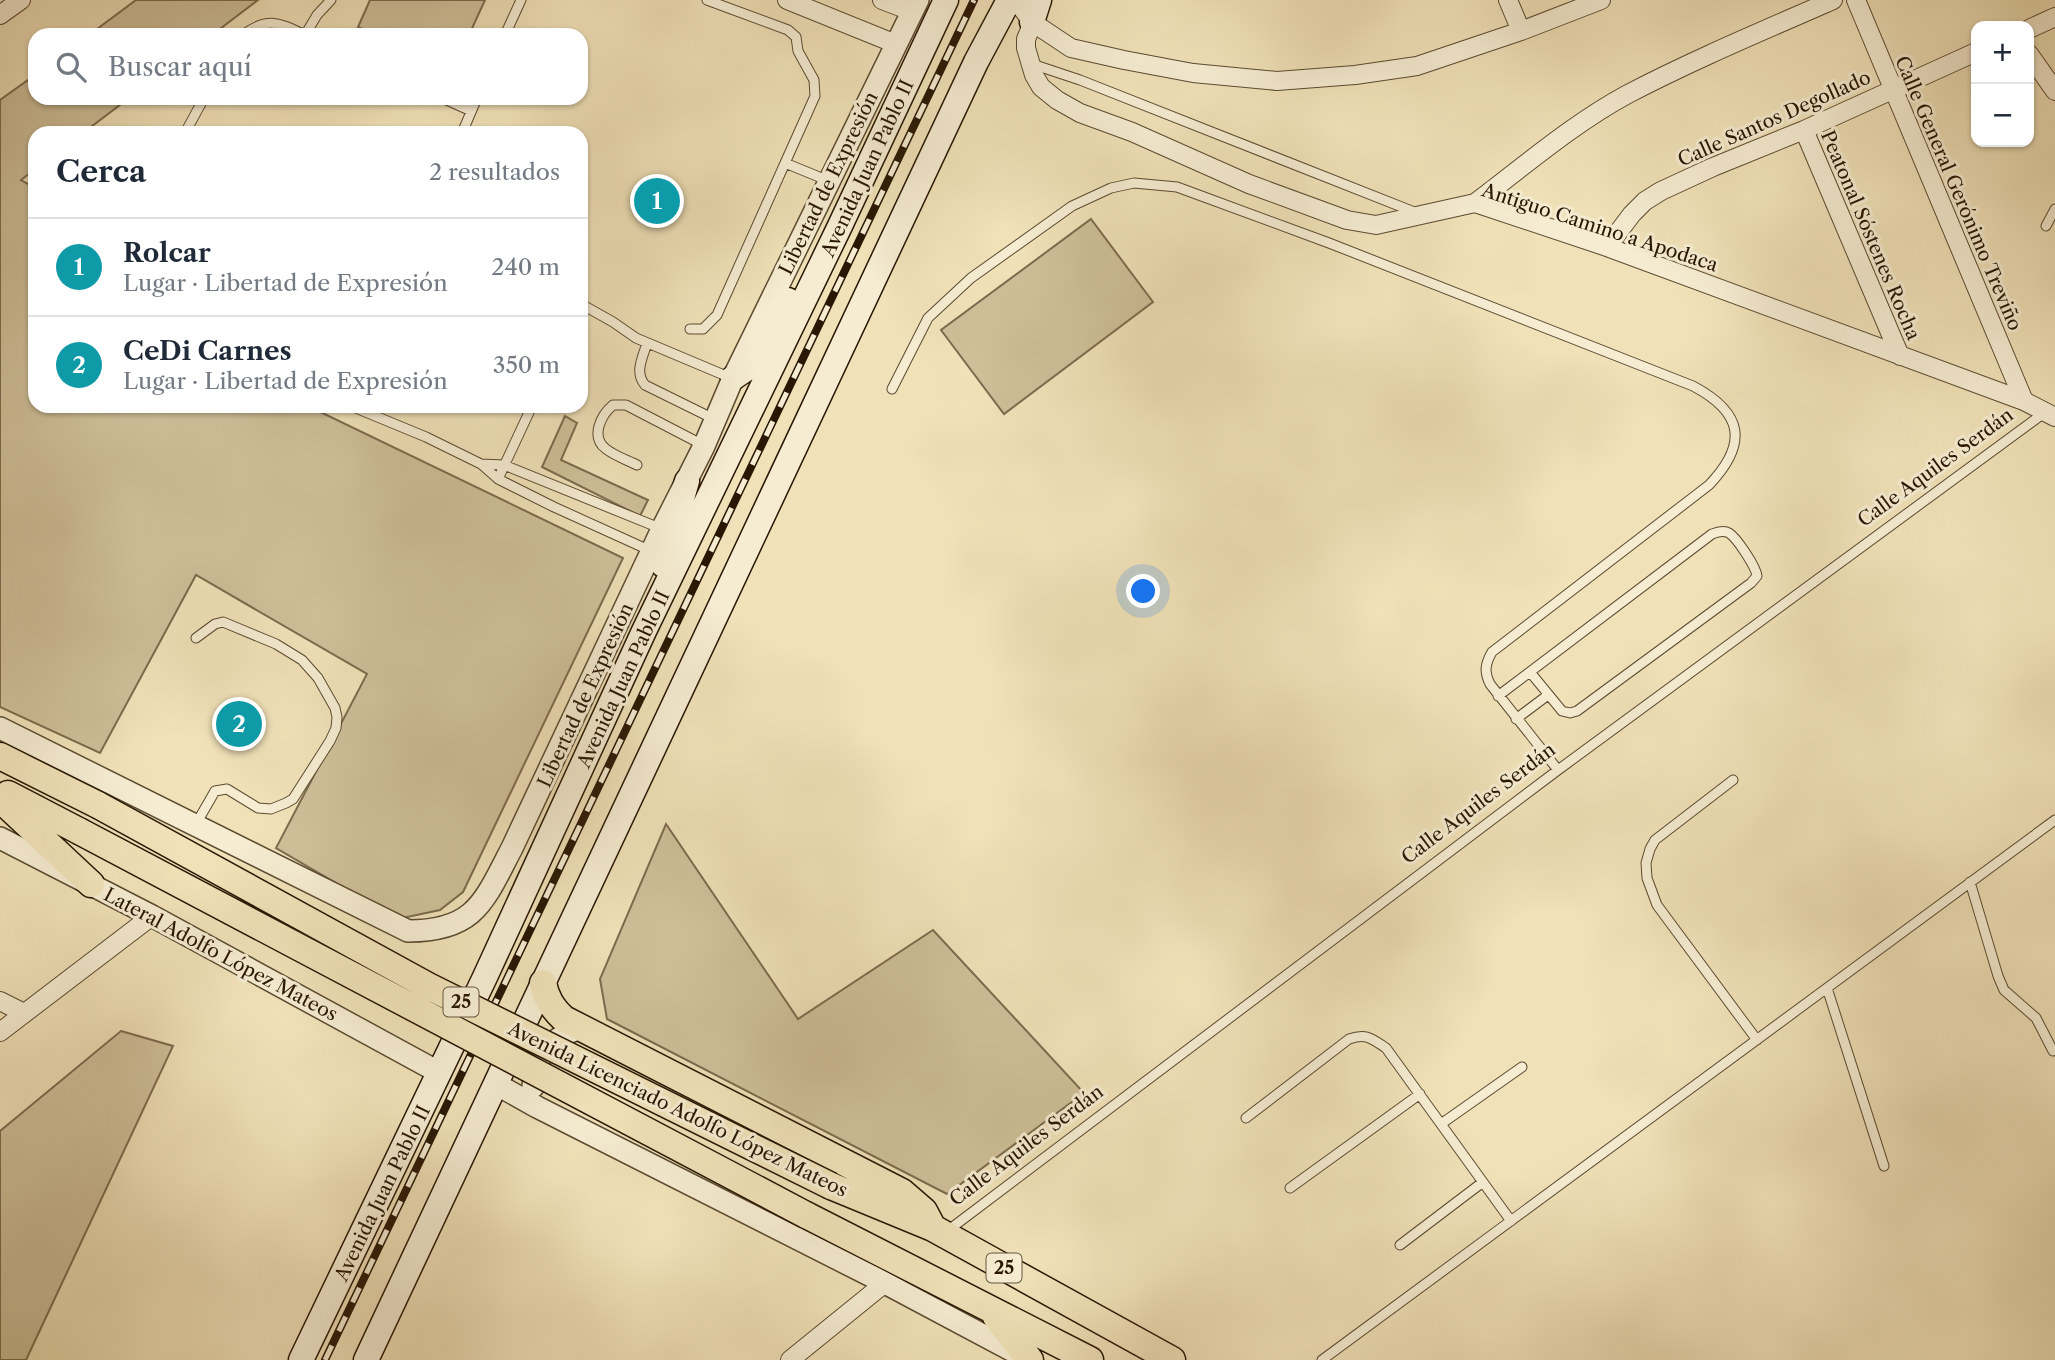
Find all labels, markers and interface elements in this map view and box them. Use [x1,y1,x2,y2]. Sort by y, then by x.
map controls [1971,21,2034,147]
button: + [1971,21,2034,84]
search box [28,28,588,105]
icon: search [52,48,90,86]
text: Buscar aquí [108,51,252,83]
street label: Calle General Gerónimo Treviño [1890,52,2027,334]
street label: Calle Santos Degollado [1674,66,1874,171]
street label: Avenida Juan Pablo II [816,76,919,261]
button: − [1971,84,2034,147]
street label: Libertad de Expresión [774,88,883,279]
street label: Peatonal Sóstenes Rocha [1816,127,1925,343]
text: Cerca [56,153,146,190]
text: 2 resultados [429,158,560,186]
pin: 1 [634,175,680,227]
street label: Antiguo Camino a Apodaca [1478,178,1721,277]
text: Rolcar [123,237,211,269]
text: 1 [74,253,84,281]
text: 240 m [491,253,560,281]
text: Lugar · Libertad de Expresión [123,269,448,297]
text: CeDi Carnes [123,335,292,367]
text: 2 [72,351,86,379]
text: 350 m [493,351,560,379]
text: Lugar · Libertad de Expresión [123,367,448,395]
street label: Calle Aquiles Serdán [1853,403,2018,532]
your location [1126,574,1160,608]
street label: Avenida Juan Pablo II [572,587,675,772]
street label: Libertad de Expresión [533,599,638,791]
pin: 2 [216,698,262,750]
street label: Calle Aquiles Serdán [1397,738,1560,869]
street label: Lateral Adolfo López Mateos [100,883,342,1026]
road number: 25 [444,987,478,1016]
street label: Avenida Licenciado Adolfo López Mateos [503,1016,851,1202]
street label: Calle Aquiles Serdán [945,1080,1108,1211]
street label: Avenida Juan Pablo II [329,1101,435,1286]
road number: 25 [986,1254,1021,1282]

